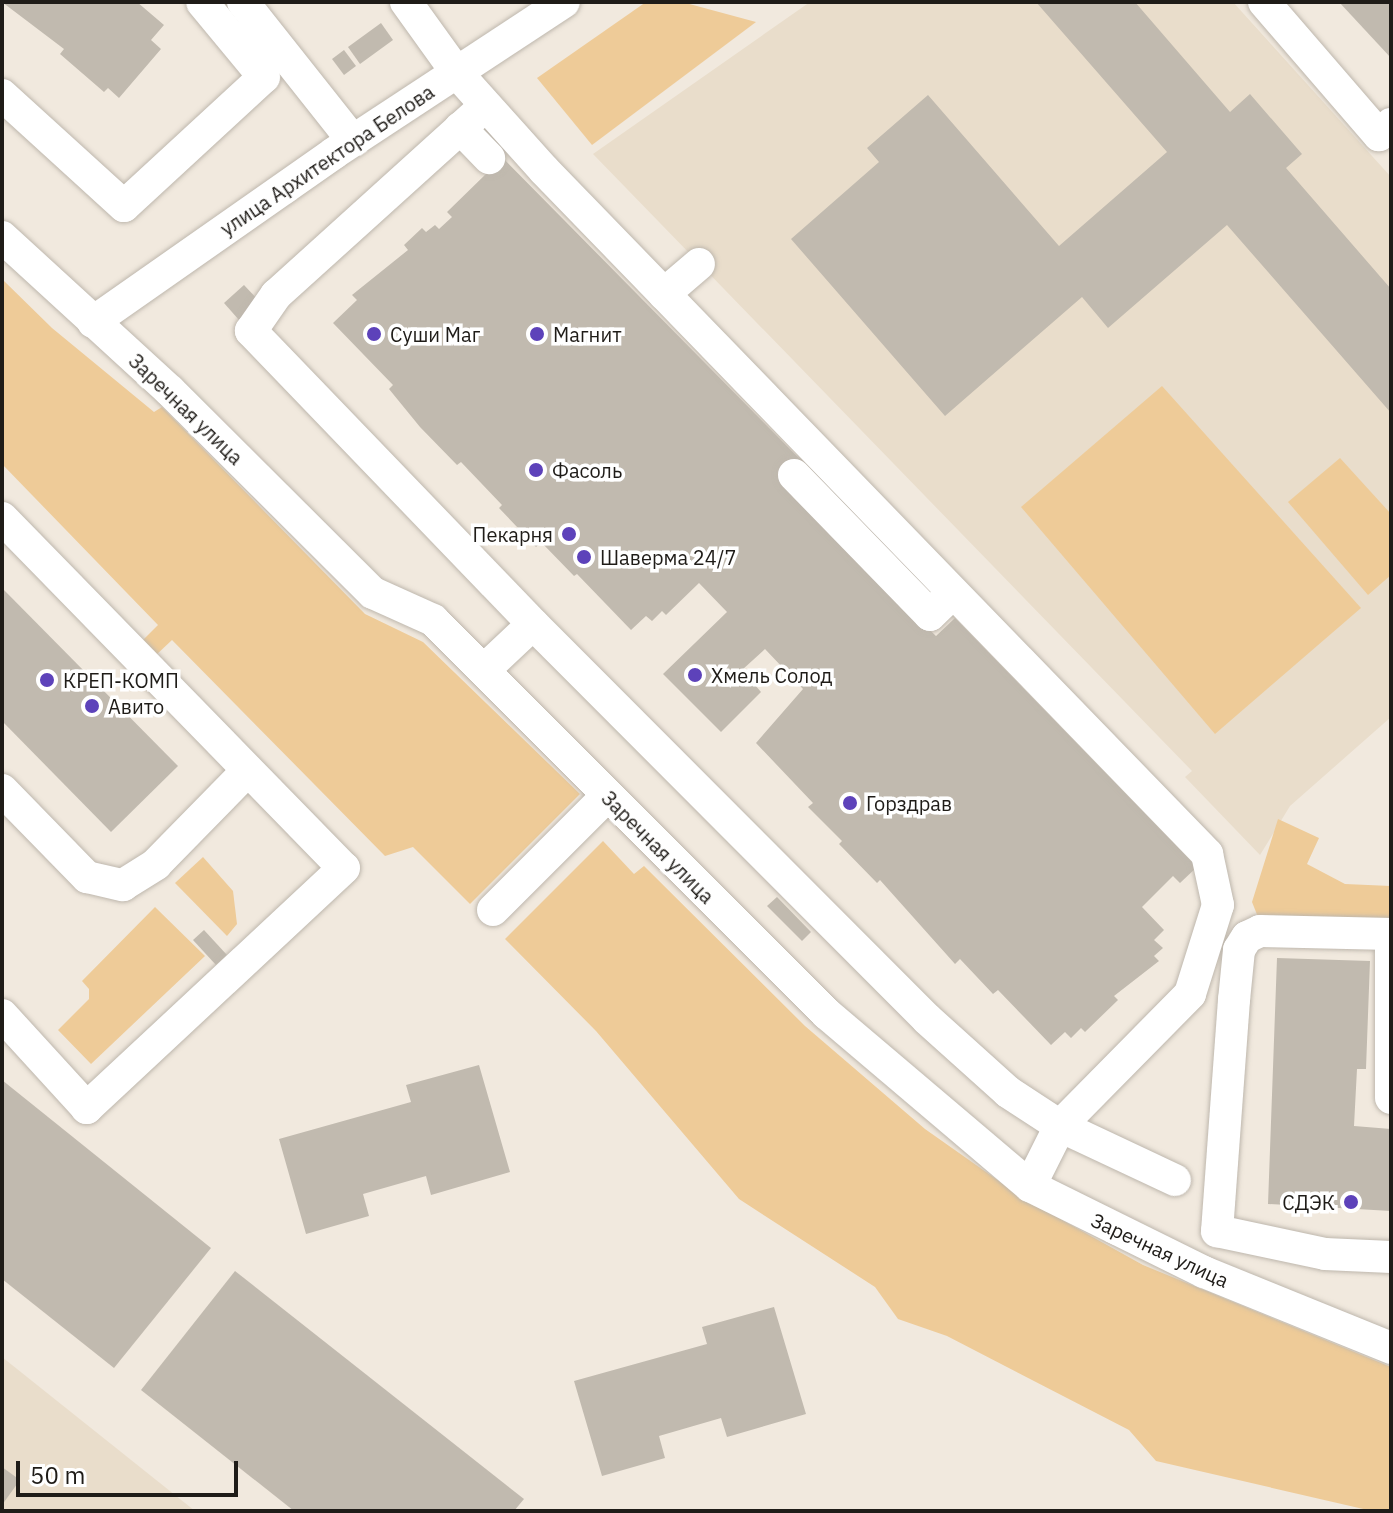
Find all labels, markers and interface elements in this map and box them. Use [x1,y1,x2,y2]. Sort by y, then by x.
street label: улица Архитектора Белова [216,79,438,241]
place label: Суши Маг [390,322,480,346]
place label: Магнит [553,322,622,346]
marker: Суши Маг [365,325,383,343]
marker: Магнит [528,325,546,343]
street label: Заречная улица [124,349,248,469]
place label: Фасоль [552,458,622,482]
marker: Фасоль [527,461,545,479]
place label: Пекарня [473,522,553,546]
marker: Пекарня [560,525,578,543]
place label: Шаверма 24/7 [600,545,737,569]
marker: Шаверма 24/7 [575,548,593,566]
place label: Хмель Солод [711,663,833,687]
marker: Хмель Солод [686,666,704,684]
place label: КРЕП-КОМП [63,668,179,692]
marker: КРЕП-КОМП [38,671,56,689]
place label: Авито [108,694,164,718]
marker: Авито [83,697,101,715]
street label: Заречная улица [597,786,719,908]
place label: Горздрав [866,791,952,815]
marker: Горздрав [841,794,859,812]
place label: СДЭК [1282,1190,1335,1214]
marker: СДЭК [1342,1193,1360,1211]
street label: Заречная улица [1087,1208,1233,1292]
scale bar [20,1445,242,1495]
text: 50 m [30,1459,85,1491]

